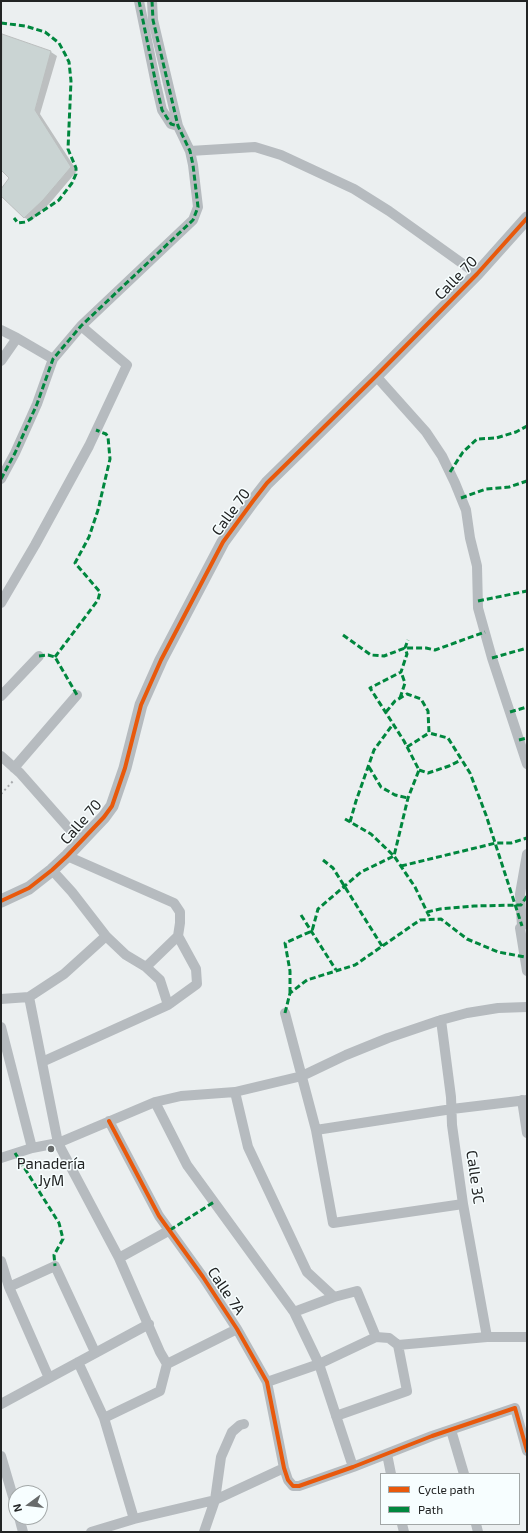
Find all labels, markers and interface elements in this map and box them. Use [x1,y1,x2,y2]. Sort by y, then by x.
street label: Calle 70 [431,252,481,304]
street label: Calle 70 [208,485,254,539]
street label: Calle 70 [57,796,105,848]
marker: Panadería JyM [46,1144,56,1154]
street label: Calle 3C [462,1149,488,1205]
place label: Panadería JyM [17,1155,85,1190]
street label: Calle 7A [204,1264,248,1318]
legend [380,1473,520,1525]
text: Cycle path [418,1482,475,1496]
north arrow [8,1485,48,1525]
text: N [10,1502,24,1514]
text: Path [418,1502,443,1516]

